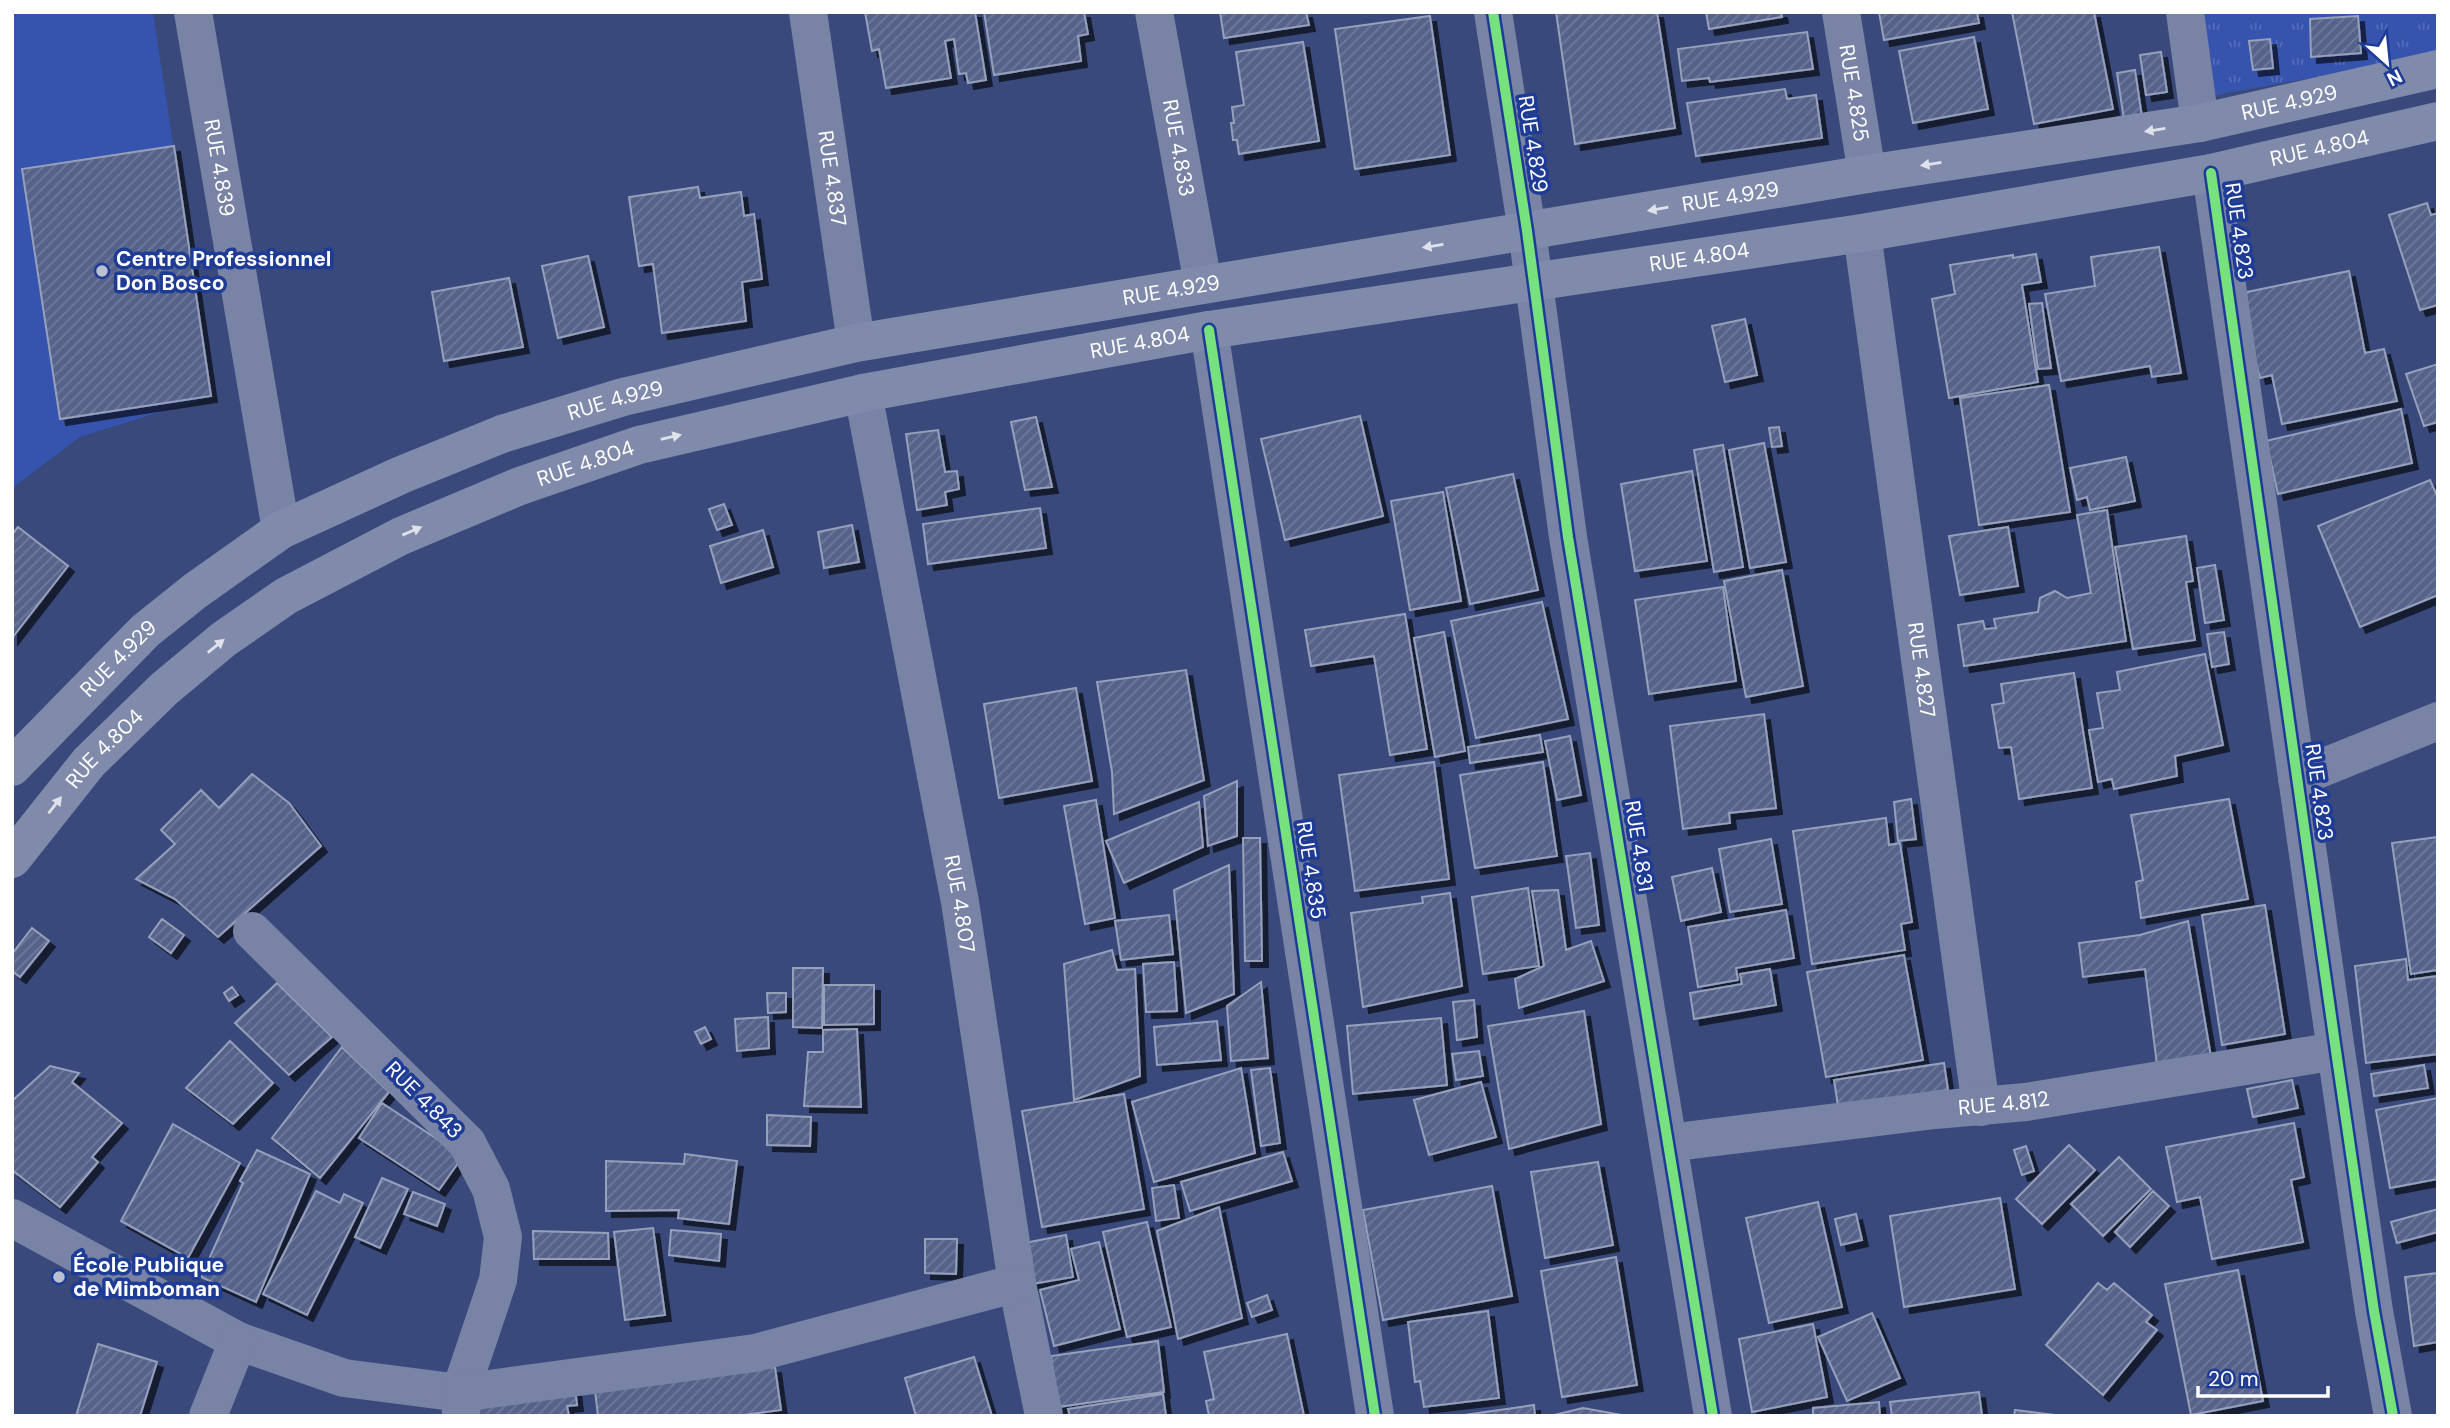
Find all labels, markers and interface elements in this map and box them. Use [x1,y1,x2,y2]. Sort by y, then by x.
north arrow [2352,28,2422,98]
street label: RUE 4.825 [1832,42,1876,144]
text: N [2383,63,2406,92]
street label: RUE 4.929 [2239,78,2340,127]
street label: RUE 4.829 [1512,93,1554,195]
street label: RUE 4.833 [1156,97,1201,199]
street label: RUE 4.839 [197,117,242,219]
street label: RUE 4.804 [2267,123,2372,173]
one-way arrow [2144,124,2166,135]
street label: RUE 4.837 [811,128,853,228]
one-way arrow [1920,159,1942,170]
street label: RUE 4.929 [1680,175,1781,219]
street label: RUE 4.823 [2218,181,2260,281]
one-way arrow [1647,204,1669,215]
street label: RUE 4.804 [1647,236,1751,278]
one-way arrow [1422,241,1444,252]
place label: Centre Professionnel Don Bosco [116,245,331,297]
marker: Centre Professionnel Don Bosco [94,263,110,279]
street label: RUE 4.929 [1121,268,1222,312]
street label: RUE 4.804 [1088,320,1192,365]
street label: RUE 4.929 [564,374,666,427]
one-way arrow [660,432,682,443]
street label: RUE 4.804 [533,434,638,493]
one-way arrow [401,526,422,537]
street label: RUE 4.929 [74,613,162,703]
street label: RUE 4.827 [1901,621,1942,719]
one-way arrow [207,639,224,654]
street label: RUE 4.804 [59,703,149,794]
street label: RUE 4.823 [2298,742,2340,842]
one-way arrow [47,797,62,815]
street label: RUE 4.831 [1618,798,1660,894]
street label: RUE 4.835 [1289,819,1333,921]
street label: RUE 4.807 [937,853,981,955]
street label: RUE 4.843 [379,1055,469,1145]
street label: RUE 4.812 [1957,1084,2051,1122]
place label: École Publique de Mimboman [73,1251,224,1303]
marker: École Publique de Mimboman [51,1269,67,1285]
scale bar [2198,1354,2328,1398]
text: 20 m [2208,1365,2259,1393]

